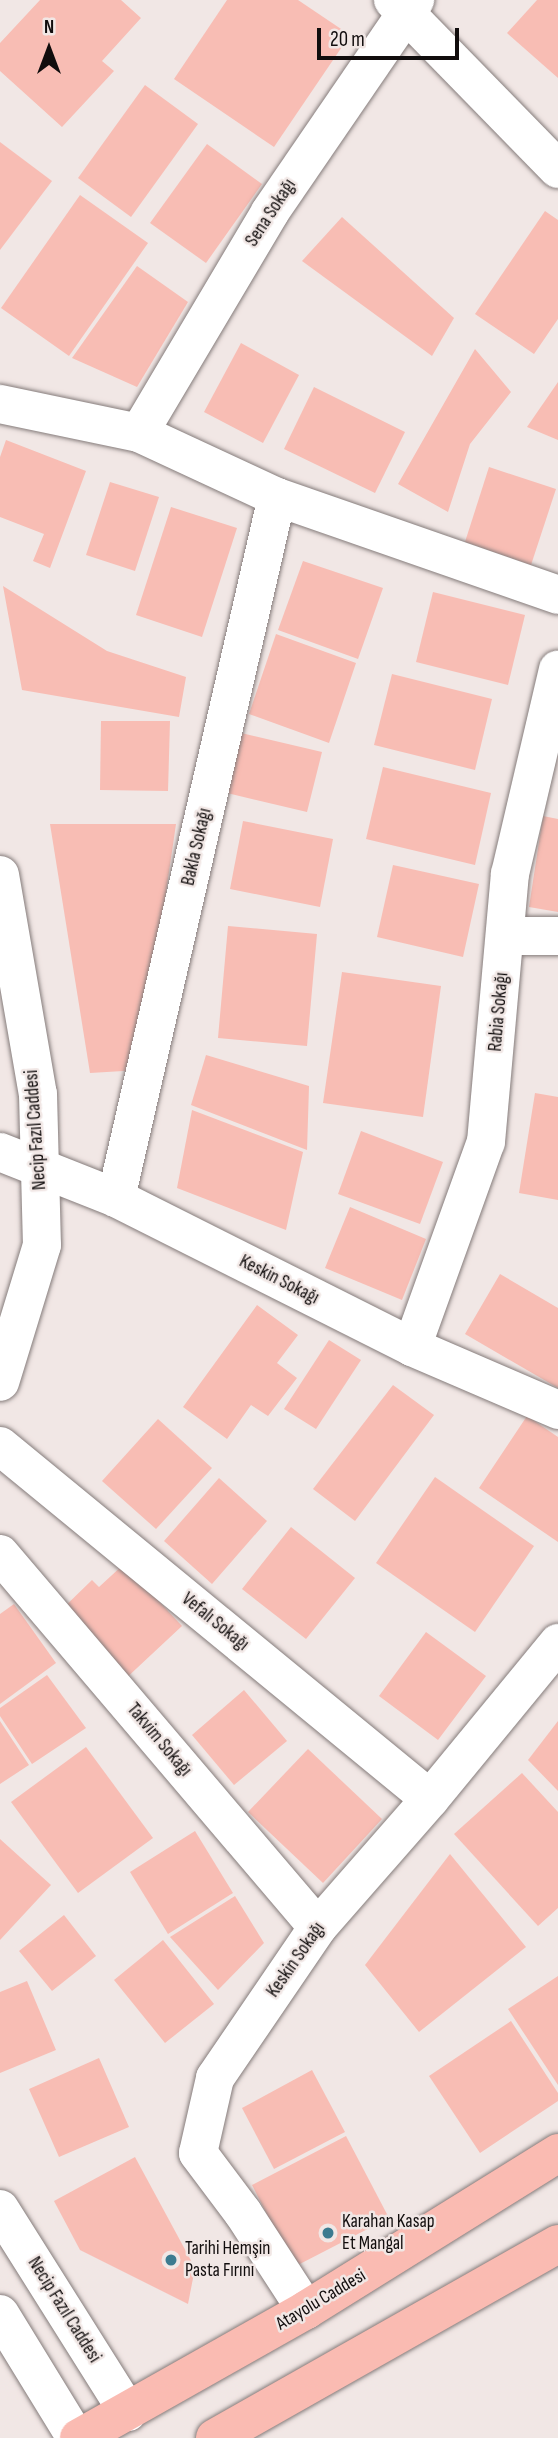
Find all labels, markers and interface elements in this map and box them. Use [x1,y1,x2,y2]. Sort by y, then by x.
north arrow [14,14,84,84]
scale bar [320,14,462,58]
text: N [44,16,54,39]
text: 20 m [330,27,365,52]
street label: Sena Sokağı [241,175,301,251]
street label: Bakla Sokağı [177,806,217,888]
street label: Rabia Sokağı [484,972,514,1052]
street label: Necip Fazıl Caddesi [20,1069,52,1191]
street label: Keskin Sokağı [235,1250,323,1310]
street label: Vefalı Sokağı [177,1588,253,1656]
street label: Takvim Sokağı [122,1699,196,1781]
street label: Keskin Sokağı [262,1918,330,2002]
place label: Karahan Kasap Et Mangal [342,2211,435,2255]
marker: Karahan Kasap Et Mangal [320,2225,336,2241]
place label: Tarihi Hemşin Pasta Fırını [185,2238,270,2282]
marker: Tarihi Hemşin Pasta Fırını [163,2252,179,2268]
street label: Necip Fazıl Caddesi [22,2253,106,2367]
street label: Atayolu Caddesi [272,2264,370,2336]

